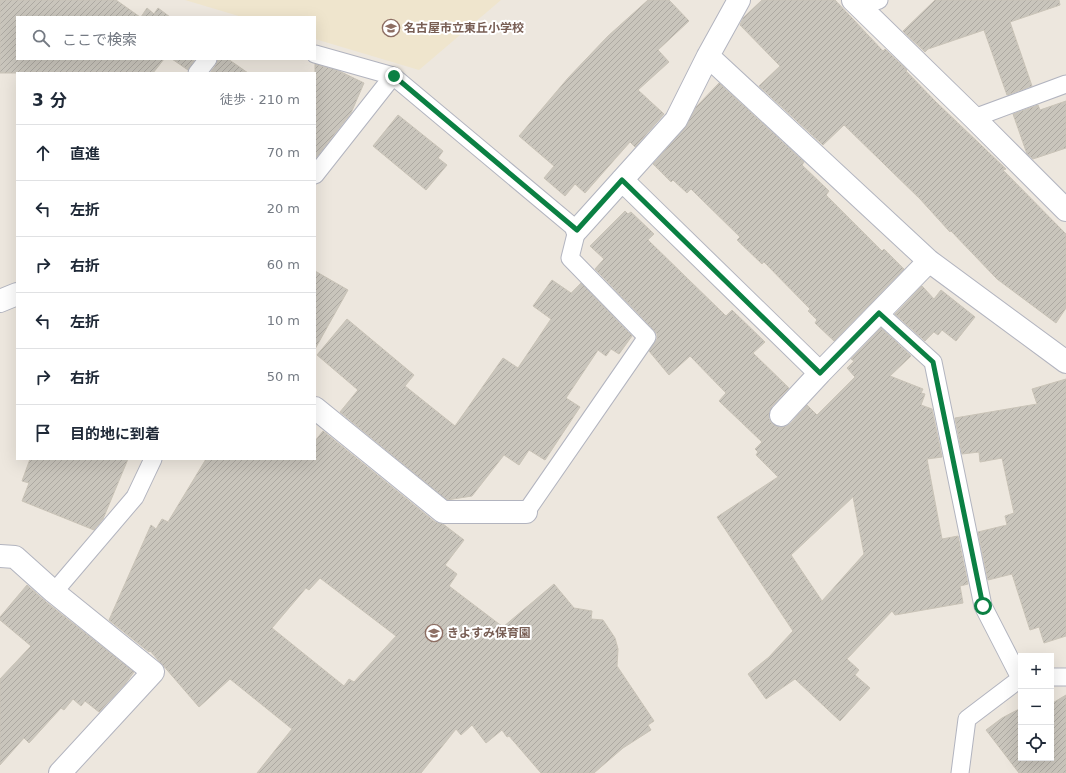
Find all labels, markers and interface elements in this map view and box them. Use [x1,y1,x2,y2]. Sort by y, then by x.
search box [16,16,316,60]
school or university icon: 名古屋市立東丘小学校 [381,18,401,38]
place label: 名古屋市立東丘小学校 [404,21,524,35]
icon: search [30,27,52,49]
text: ここで検索 [62,31,137,49]
route end [385,67,403,85]
text: 3 分 [32,90,67,110]
text: 徒歩 · 210 m [220,92,300,107]
icon: ahead [32,142,54,164]
text: 直進 [70,145,100,163]
text: 70 m [267,145,300,160]
icon: left [32,198,54,220]
text: 左折 [70,201,100,219]
text: 20 m [267,201,300,216]
icon: right [32,254,54,276]
text: 右折 [70,257,100,275]
text: 60 m [267,257,300,272]
icon: left [32,310,54,332]
text: 左折 [70,313,100,331]
text: 10 m [267,313,300,328]
icon: right [32,366,54,388]
text: 右折 [70,369,100,387]
text: 50 m [267,369,300,384]
icon: arrive [32,422,54,444]
text: 目的地に到着 [70,425,160,443]
route start [974,597,992,615]
school or university icon: きよすみ保育園 [424,623,444,643]
place label: きよすみ保育園 [447,626,531,640]
map controls [1018,653,1054,761]
button: + [1018,653,1054,689]
button: − [1018,689,1054,725]
button: locate [1018,725,1054,761]

